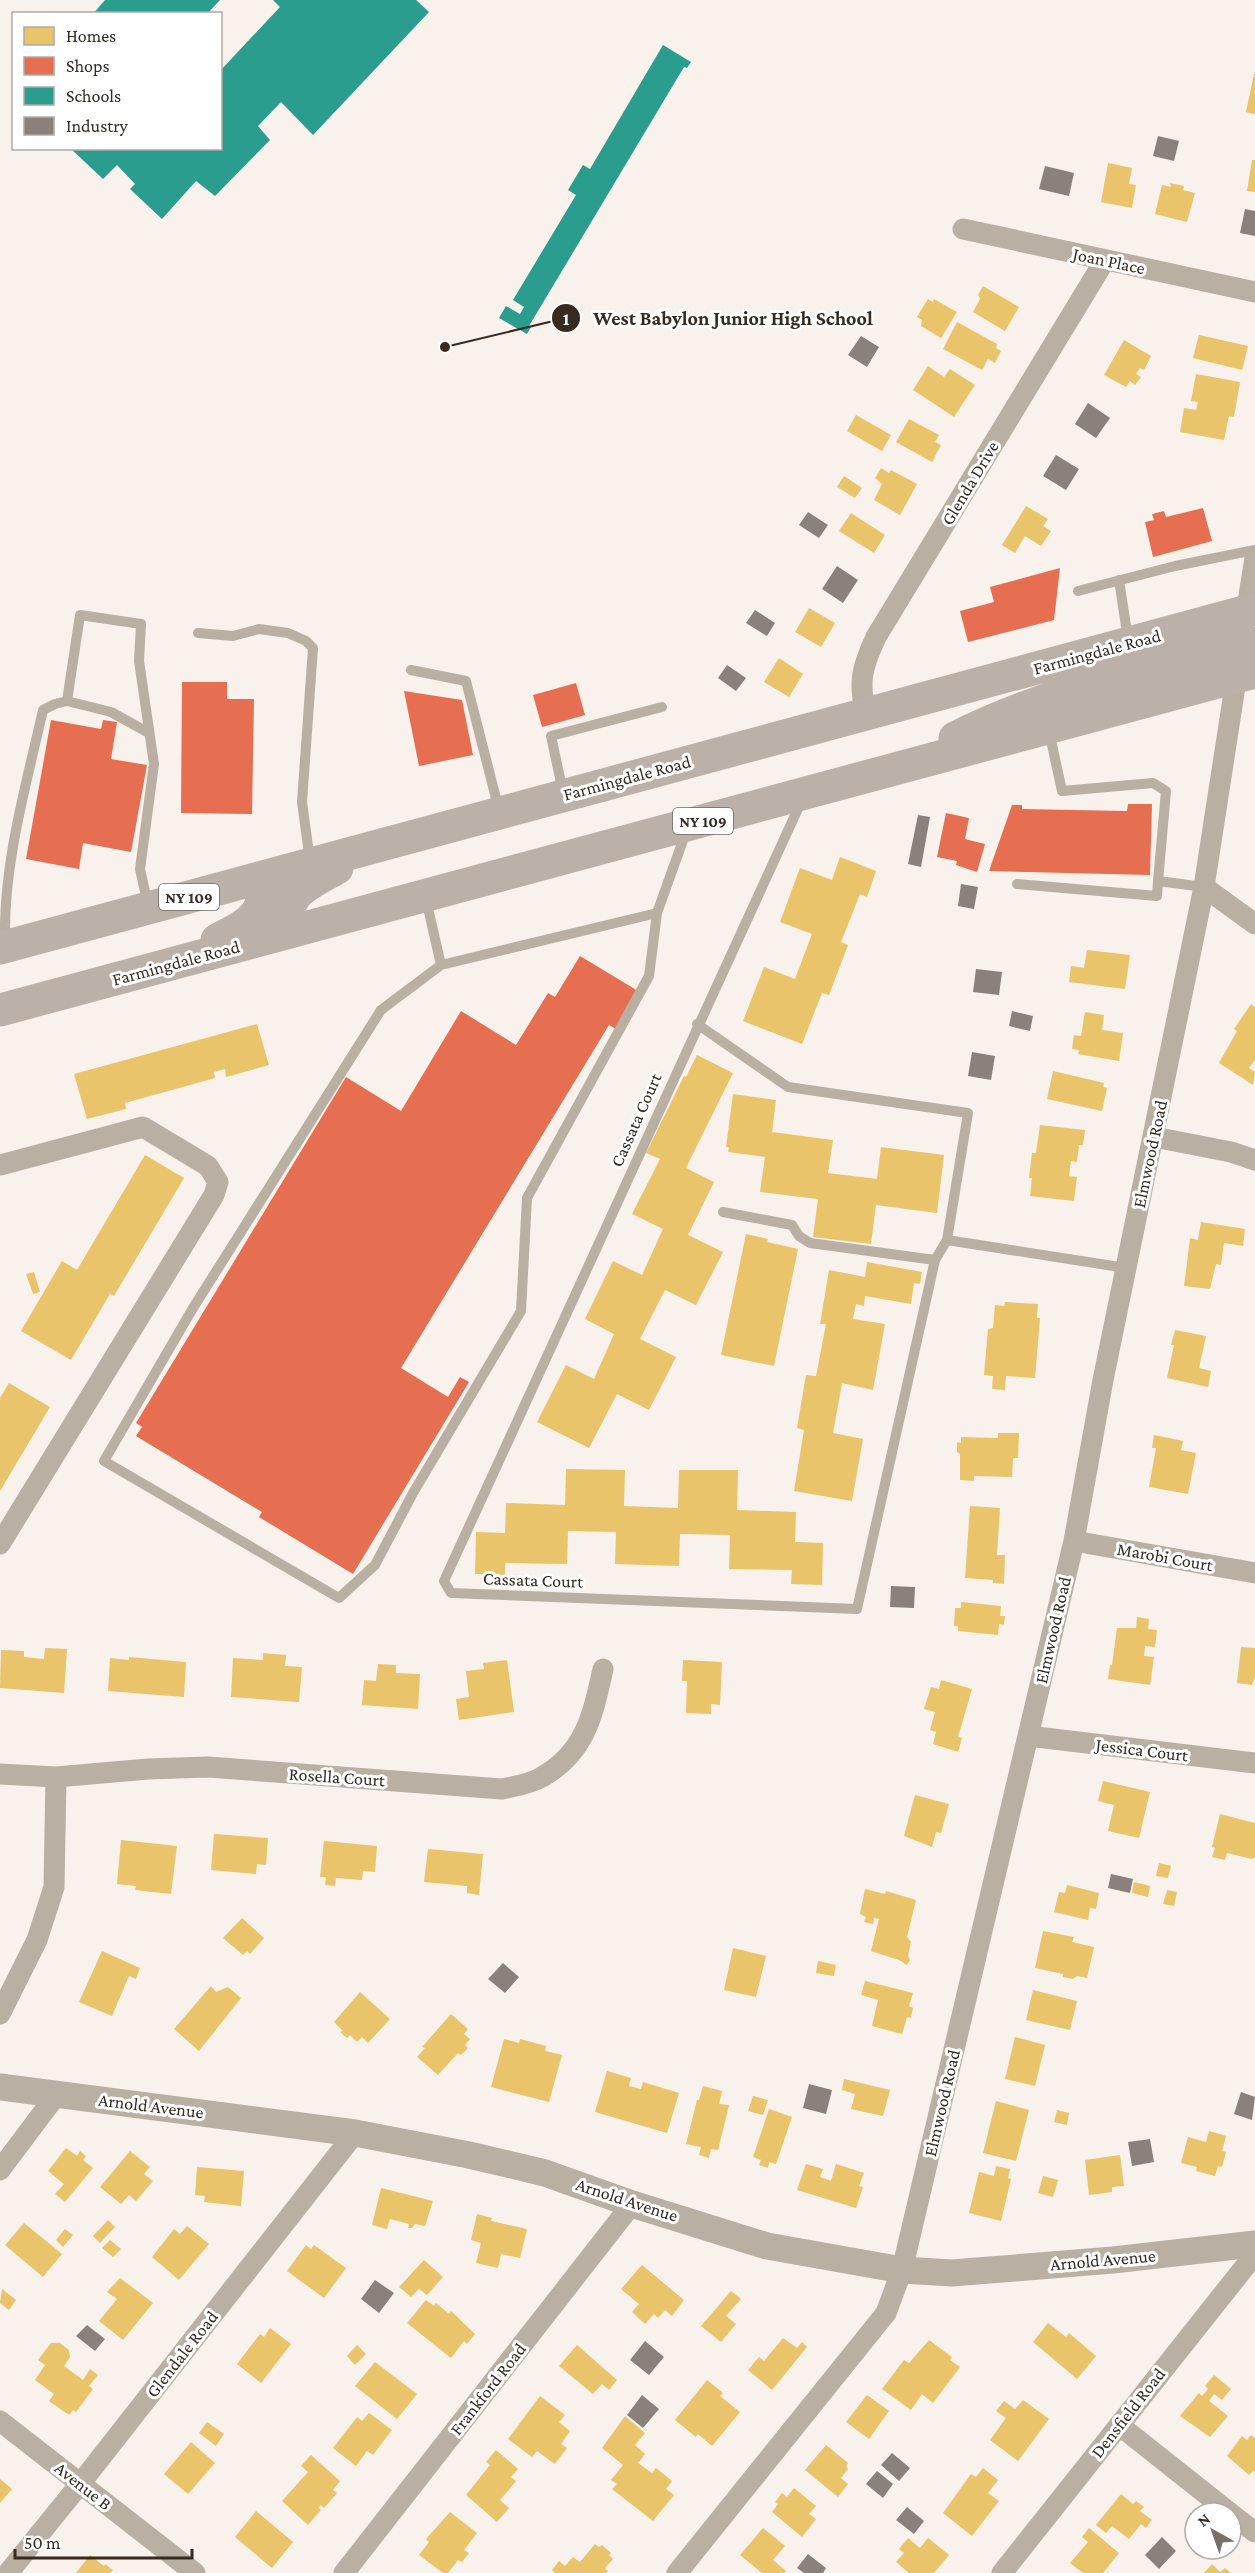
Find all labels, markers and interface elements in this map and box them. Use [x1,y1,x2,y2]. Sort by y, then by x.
legend [12,12,222,150]
text: Homes [66,26,116,46]
text: Shops [66,56,110,76]
text: Schools [66,86,121,106]
text: Industry [66,116,129,136]
street label: Joan Place [1069,243,1147,278]
callout: West Babylon Junior High School [551,299,884,337]
text: West Babylon Junior High School [592,307,873,329]
text: 1 [563,309,570,329]
street label: Glenda Drive [937,437,1003,528]
street label: Farmingdale Road [1031,625,1163,679]
street label: Farmingdale Road [561,751,693,805]
road number: NY 109 [673,808,733,834]
road number: NY 109 [159,884,219,910]
street label: Farmingdale Road [110,936,242,990]
street label: Cassata Court [606,1069,666,1170]
street label: Elmwood Road [1129,1098,1171,1209]
street label: Marobi Court [1116,1539,1215,1575]
street label: Cassata Court [483,1568,584,1592]
street label: Elmwood Road [1031,1574,1075,1685]
street label: Jessica Court [1093,1734,1190,1766]
street label: Rosella Court [288,1764,387,1790]
street label: Elmwood Road [920,2047,964,2158]
street label: Arnold Avenue [97,2090,205,2122]
street label: Arnold Avenue [574,2174,680,2226]
street label: Arnold Avenue [1049,2245,1157,2275]
street label: Glendale Road [142,2306,222,2401]
street label: Frankford Road [446,2339,530,2439]
street label: Densfield Road [1087,2364,1170,2462]
street label: Avenue B [51,2458,115,2514]
north arrow [1183,2501,1243,2561]
text: N [1194,2510,1213,2530]
scale bar [15,2522,192,2560]
text: 50 m [24,2533,61,2553]

